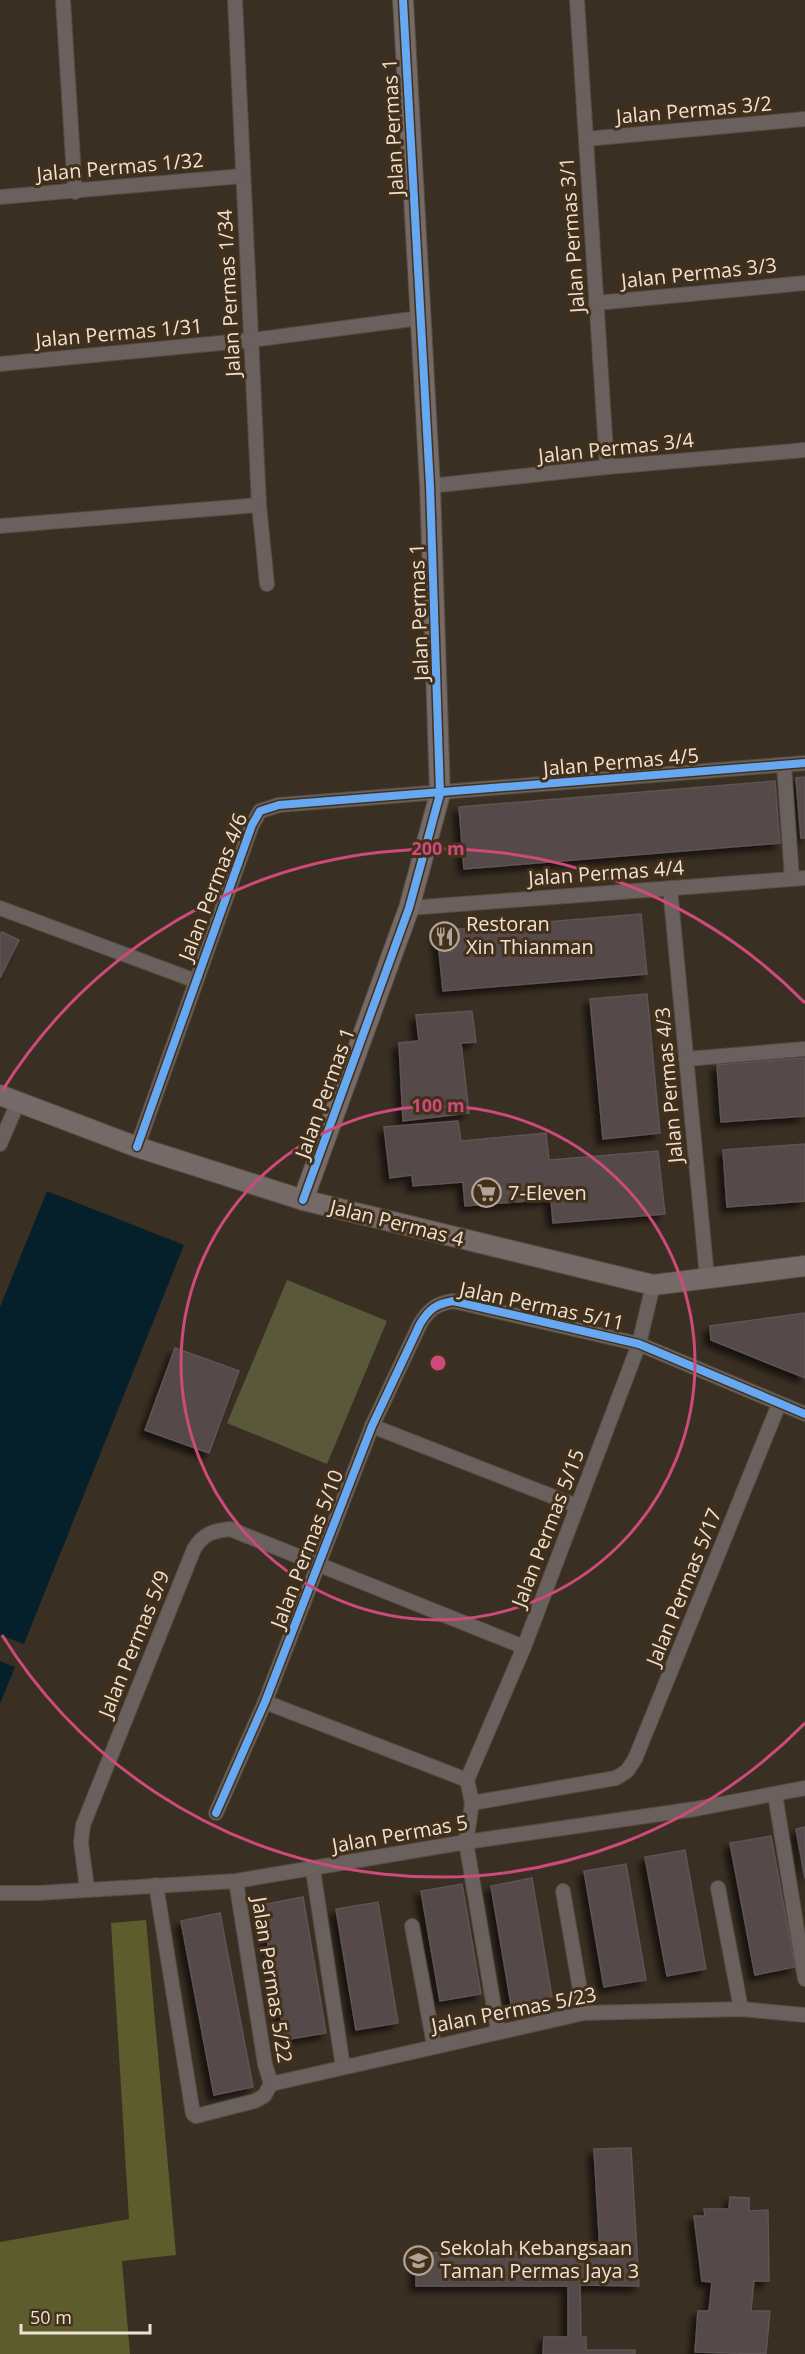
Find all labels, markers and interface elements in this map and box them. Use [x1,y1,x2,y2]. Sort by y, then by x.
street label: Jalan Permas 1 [375,58,410,198]
street label: Jalan Permas 3/2 [613,89,773,130]
street label: Jalan Permas 1/32 [33,146,205,187]
street label: Jalan Permas 3/1 [553,156,591,316]
street label: Jalan Permas 1/34 [211,208,246,379]
street label: Jalan Permas 3/3 [618,251,778,294]
street label: Jalan Permas 1/31 [32,312,204,353]
street label: Jalan Permas 3/4 [535,426,696,469]
street label: Jalan Permas 1 [403,543,434,683]
street label: Jalan Permas 4/5 [540,741,700,782]
street label: Jalan Permas 4/6 [171,809,253,966]
text: 200 m [411,836,465,860]
street label: Jalan Permas 4/4 [525,854,685,892]
place label: Restoran Xin Thianman [466,910,594,960]
restaurant icon: Restoran Xin Thianman [429,920,461,952]
street label: Jalan Permas 4/3 [648,1006,689,1166]
street label: Jalan Permas 1 [288,1024,361,1164]
text: 100 m [411,1093,465,1117]
supermarket icon: 7-Eleven [471,1177,503,1209]
place label: 7-Eleven [508,1179,587,1206]
street label: Jalan Permas 4 [325,1192,468,1252]
street label: Jalan Permas 5/11 [455,1274,627,1336]
centre of rings [428,1353,448,1373]
street label: Jalan Permas 5/15 [504,1445,590,1613]
street label: Jalan Permas 5/10 [263,1466,349,1634]
street label: Jalan Permas 5/17 [639,1504,727,1671]
street label: Jalan Permas 5/9 [91,1566,175,1723]
street label: Jalan Permas 5 [328,1808,470,1859]
street label: Jalan Permas 5/22 [246,1893,299,2065]
street label: Jalan Permas 5/23 [427,1980,599,2039]
place label: Sekolah Kebangsaan Taman Permas Jaya 3 [440,2234,639,2284]
school or university icon: Sekolah Kebangsaan Taman Permas Jaya 3 [403,2244,435,2276]
scale bar [21,2297,150,2335]
text: 50 m [30,2305,72,2329]

